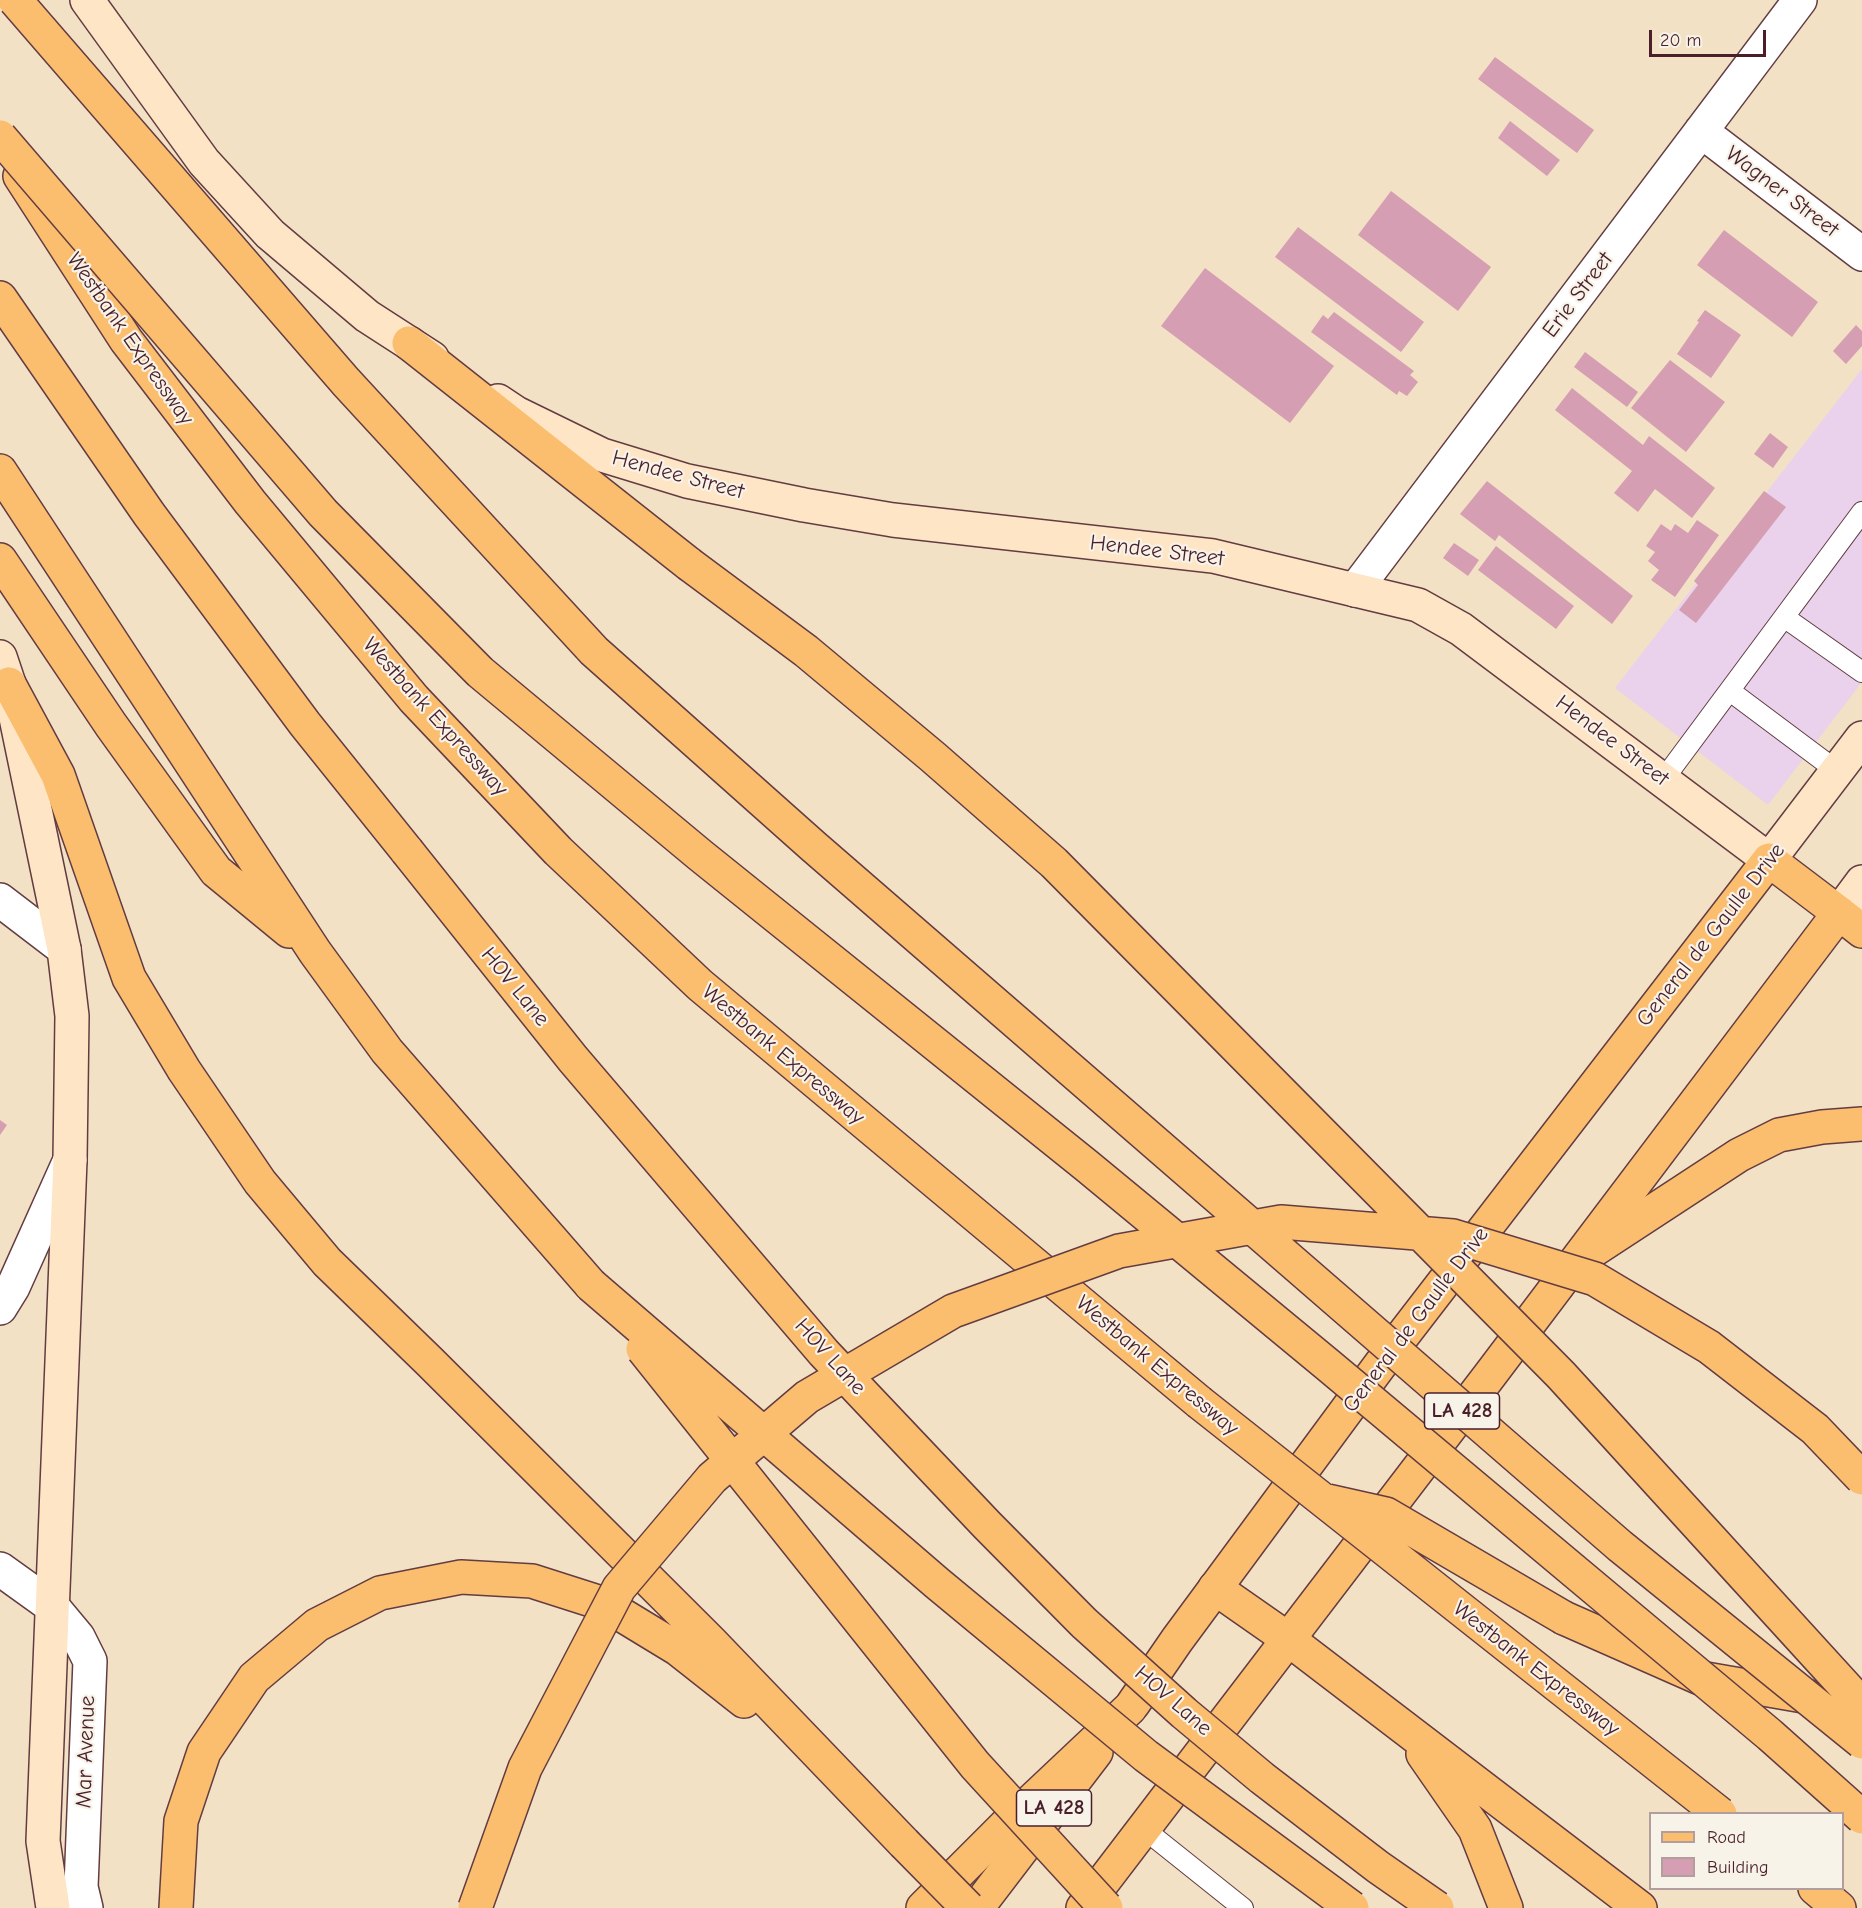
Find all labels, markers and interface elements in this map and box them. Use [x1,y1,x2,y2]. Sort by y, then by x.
scale bar [1652,18,1769,56]
text: 20 m [1660,30,1701,51]
street label: Wagner Street [1720,141,1844,243]
street label: Erie Street [1537,247,1619,343]
street label: Westbank Expressway [61,248,199,430]
street label: Hendee Street [609,445,747,505]
street label: Hendee Street [1088,530,1226,572]
street label: Westbank Expressway [357,632,513,802]
street label: Hendee Street [1550,690,1674,792]
street label: General de Gaulle Drive [1631,838,1791,1032]
street label: HOV Lane [475,942,555,1032]
street label: Westbank Expressway [696,979,870,1131]
street label: General de Gaulle Drive [1338,1222,1494,1418]
street label: Westbank Expressway [1070,1290,1244,1442]
street label: HOV Lane [789,1313,871,1401]
road number: LA 428 [1424,1393,1500,1429]
street label: Westbank Expressway [1447,1596,1625,1742]
street label: HOV Lane [1129,1660,1217,1742]
street label: Mar Avenue [71,1695,101,1809]
road number: LA 428 [1016,1790,1092,1826]
legend [1649,1812,1844,1890]
text: Road [1707,1827,1746,1848]
text: Building [1707,1857,1769,1878]

